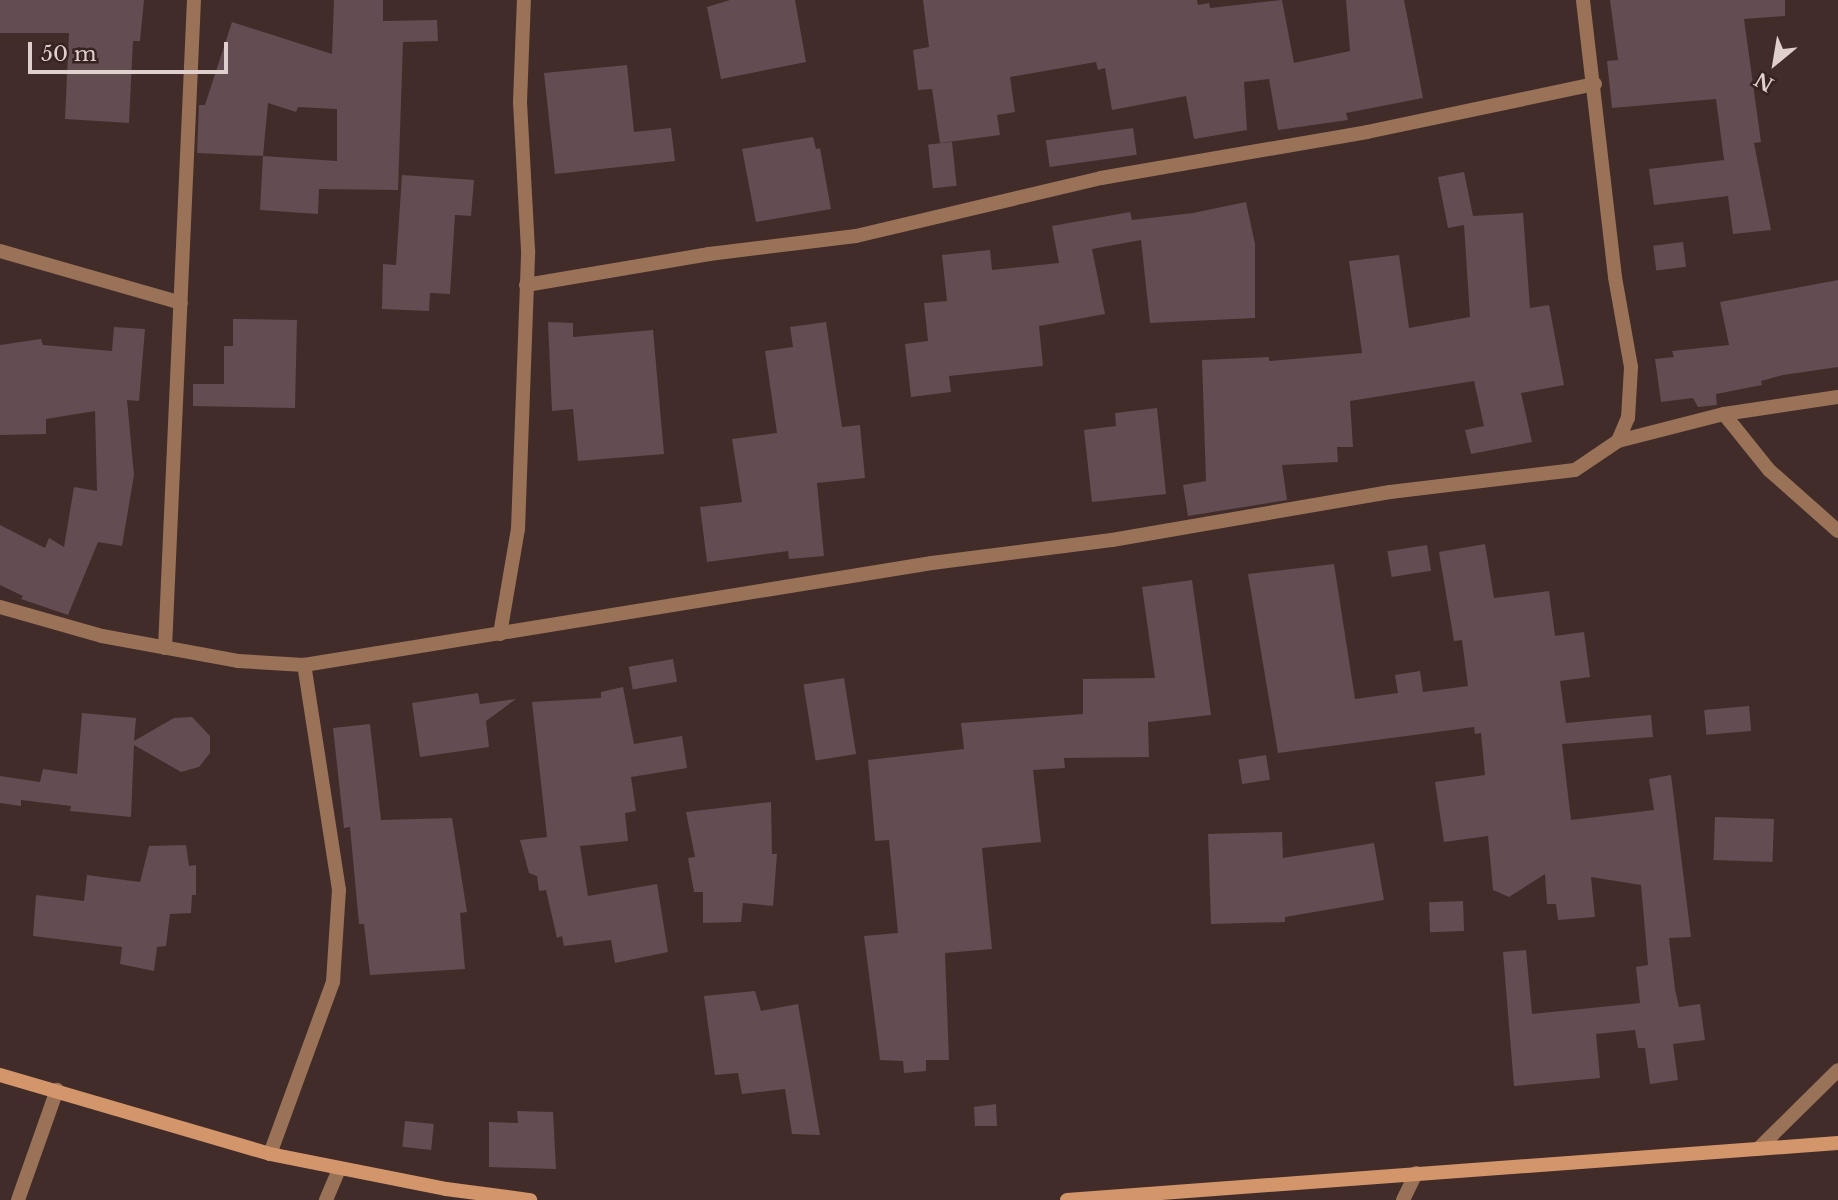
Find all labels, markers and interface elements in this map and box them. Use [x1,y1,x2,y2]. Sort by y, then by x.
scale bar [32,28,231,72]
north arrow [1740,28,1810,98]
text: 50 m [41,41,96,67]
text: N [1751,67,1778,96]

